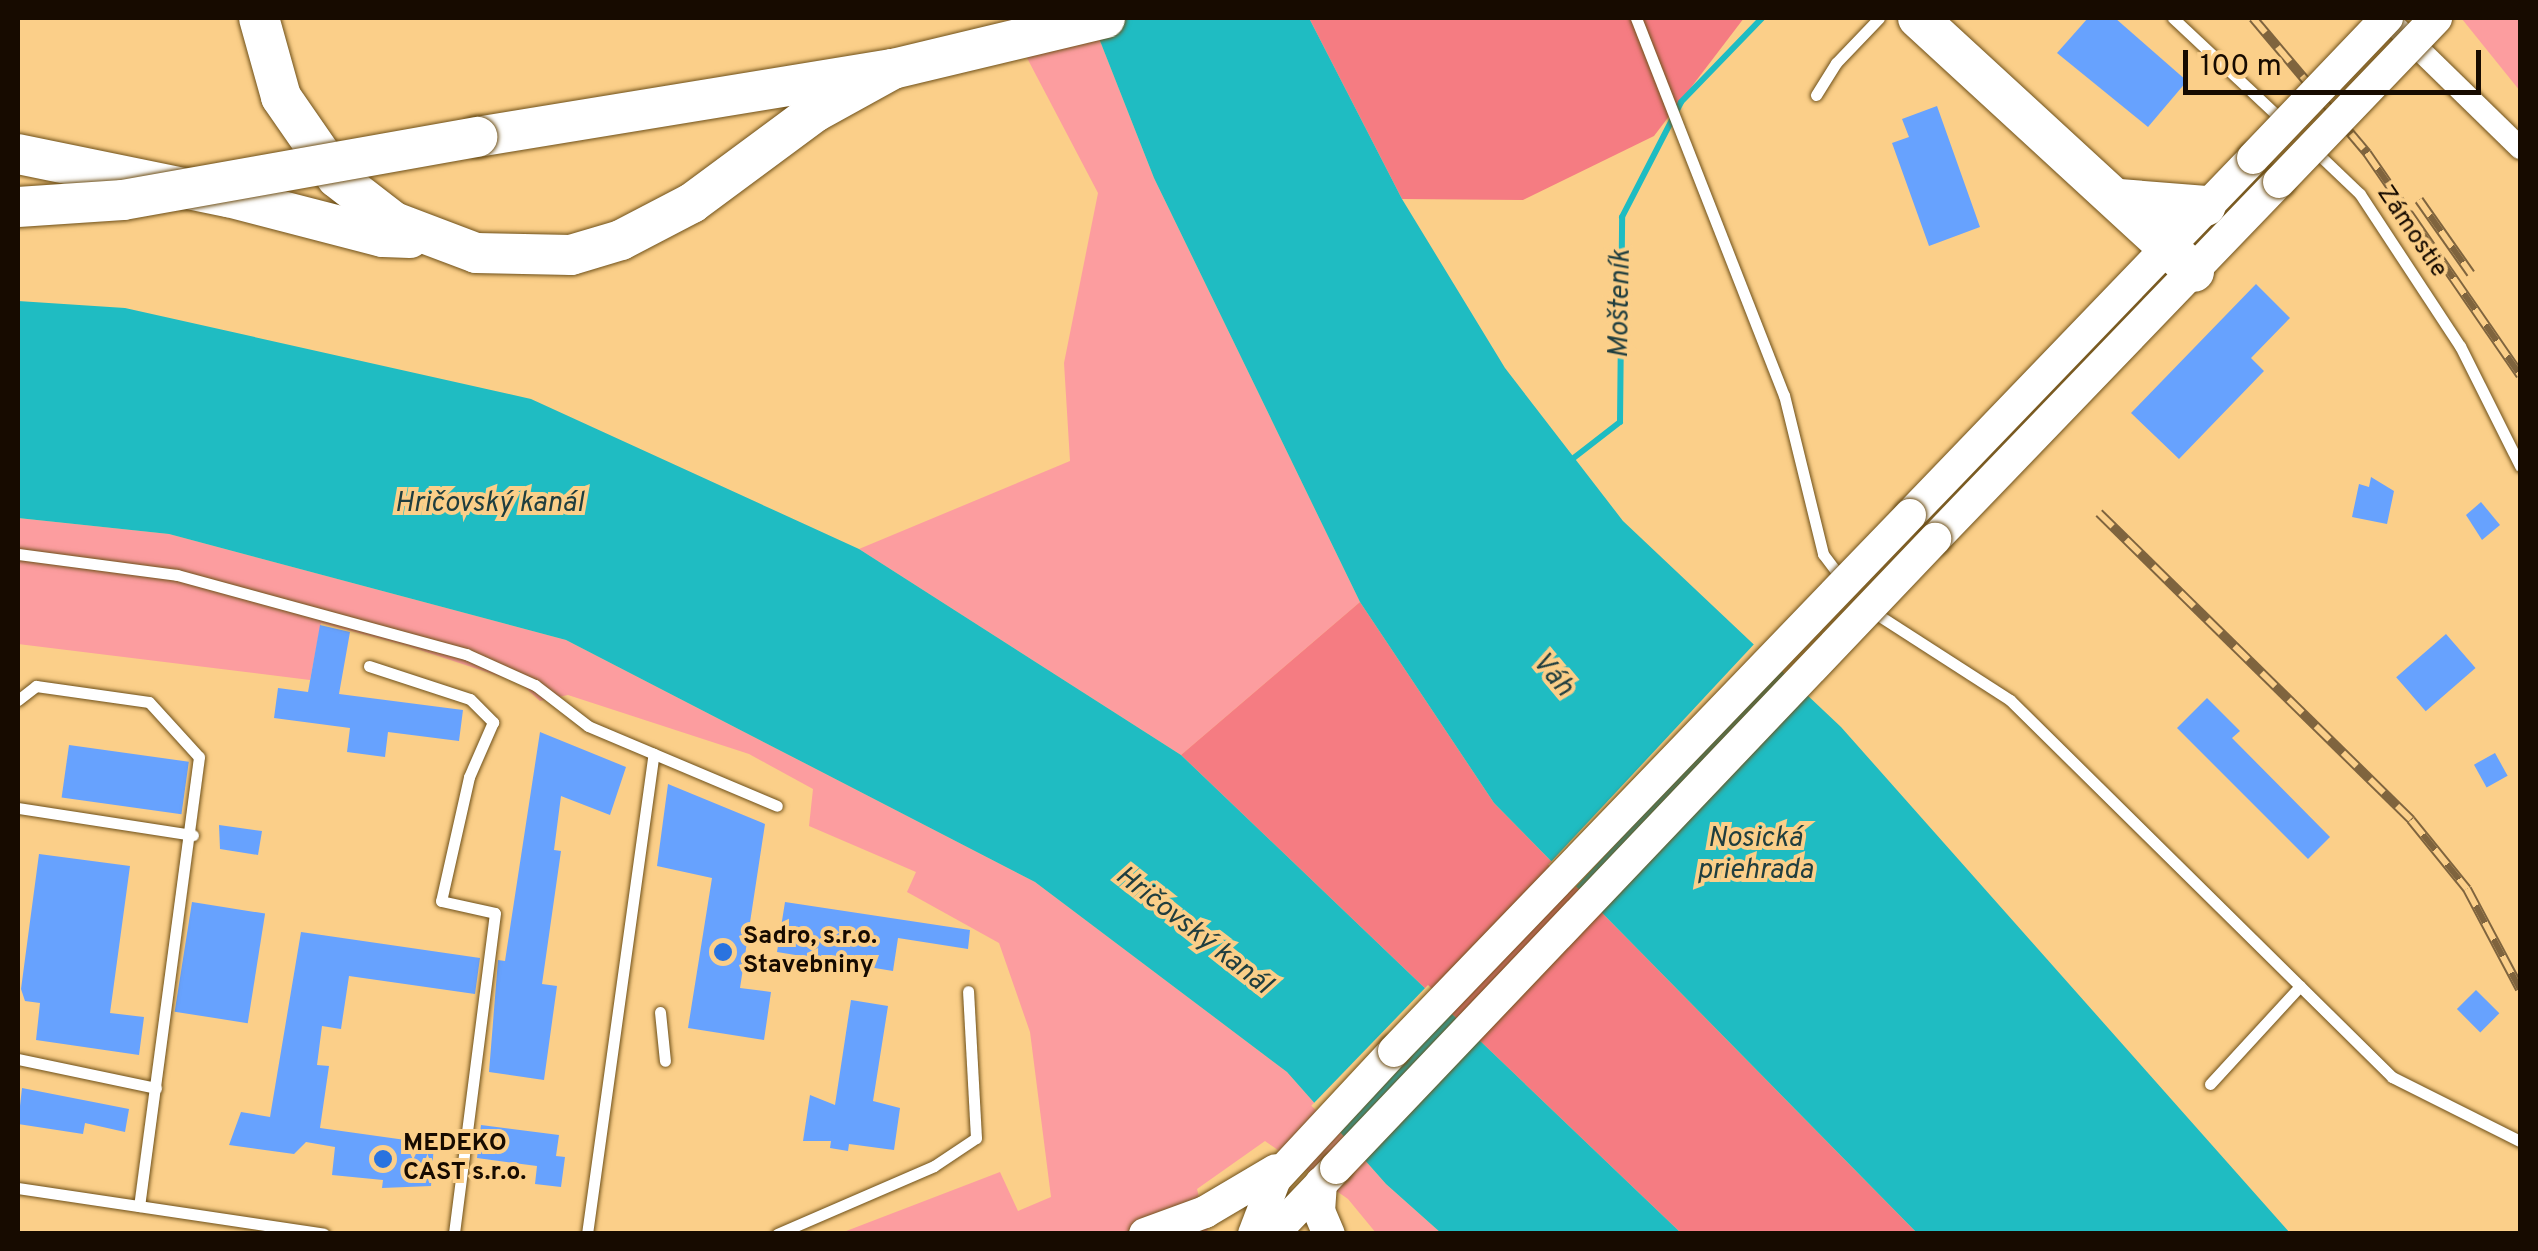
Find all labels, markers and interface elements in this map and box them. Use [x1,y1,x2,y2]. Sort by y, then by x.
scale bar [2188,30,2486,92]
text: 100 m [2200,49,2282,86]
street label: Zámostie [2369,180,2453,284]
water label: Mošteník [1603,249,1639,359]
water label: Hričovský kanál [394,487,584,521]
water label: Váh [1524,646,1580,704]
water label: Nosická priehrada [1697,822,1813,888]
water label: Hričovský kanál [1108,860,1278,1002]
place label: Sadro, s.r.o. Stavebniny [743,923,877,982]
marker: Sadro, s.r.o. Stavebniny [712,941,734,963]
place label: MEDEKO CAST s.r.o. [403,1130,526,1189]
marker: MEDEKO CAST s.r.o. [372,1148,394,1170]

